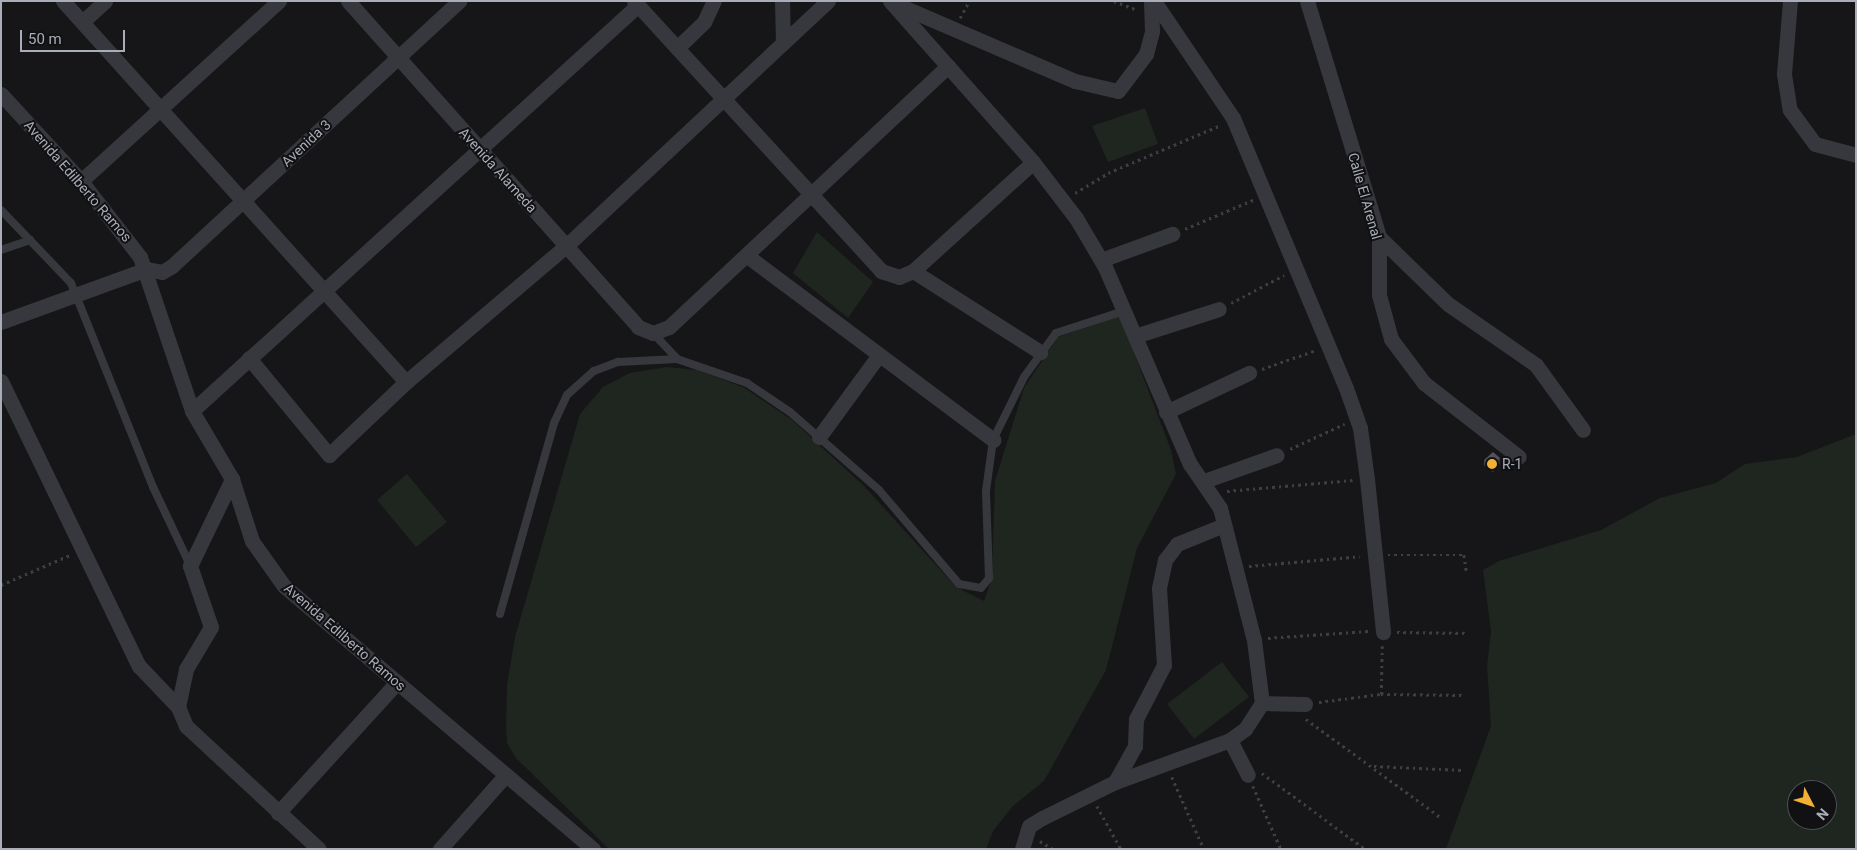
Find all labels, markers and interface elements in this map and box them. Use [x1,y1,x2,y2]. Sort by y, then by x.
scale bar [22,20,128,52]
text: 50 m [28,30,62,48]
street label: Avenida 3 [278,116,334,170]
street label: Avenida Edilberto Ramos [21,117,135,245]
street label: Avenida Alameda [455,124,541,216]
street label: Calle El Arenal [1345,151,1385,241]
place label: R-1 [1502,456,1522,472]
marker: R-1 [1486,458,1498,470]
street label: Avenida Edilberto Ramos [281,580,409,694]
north arrow [1787,780,1837,830]
text: N [1813,805,1832,823]

